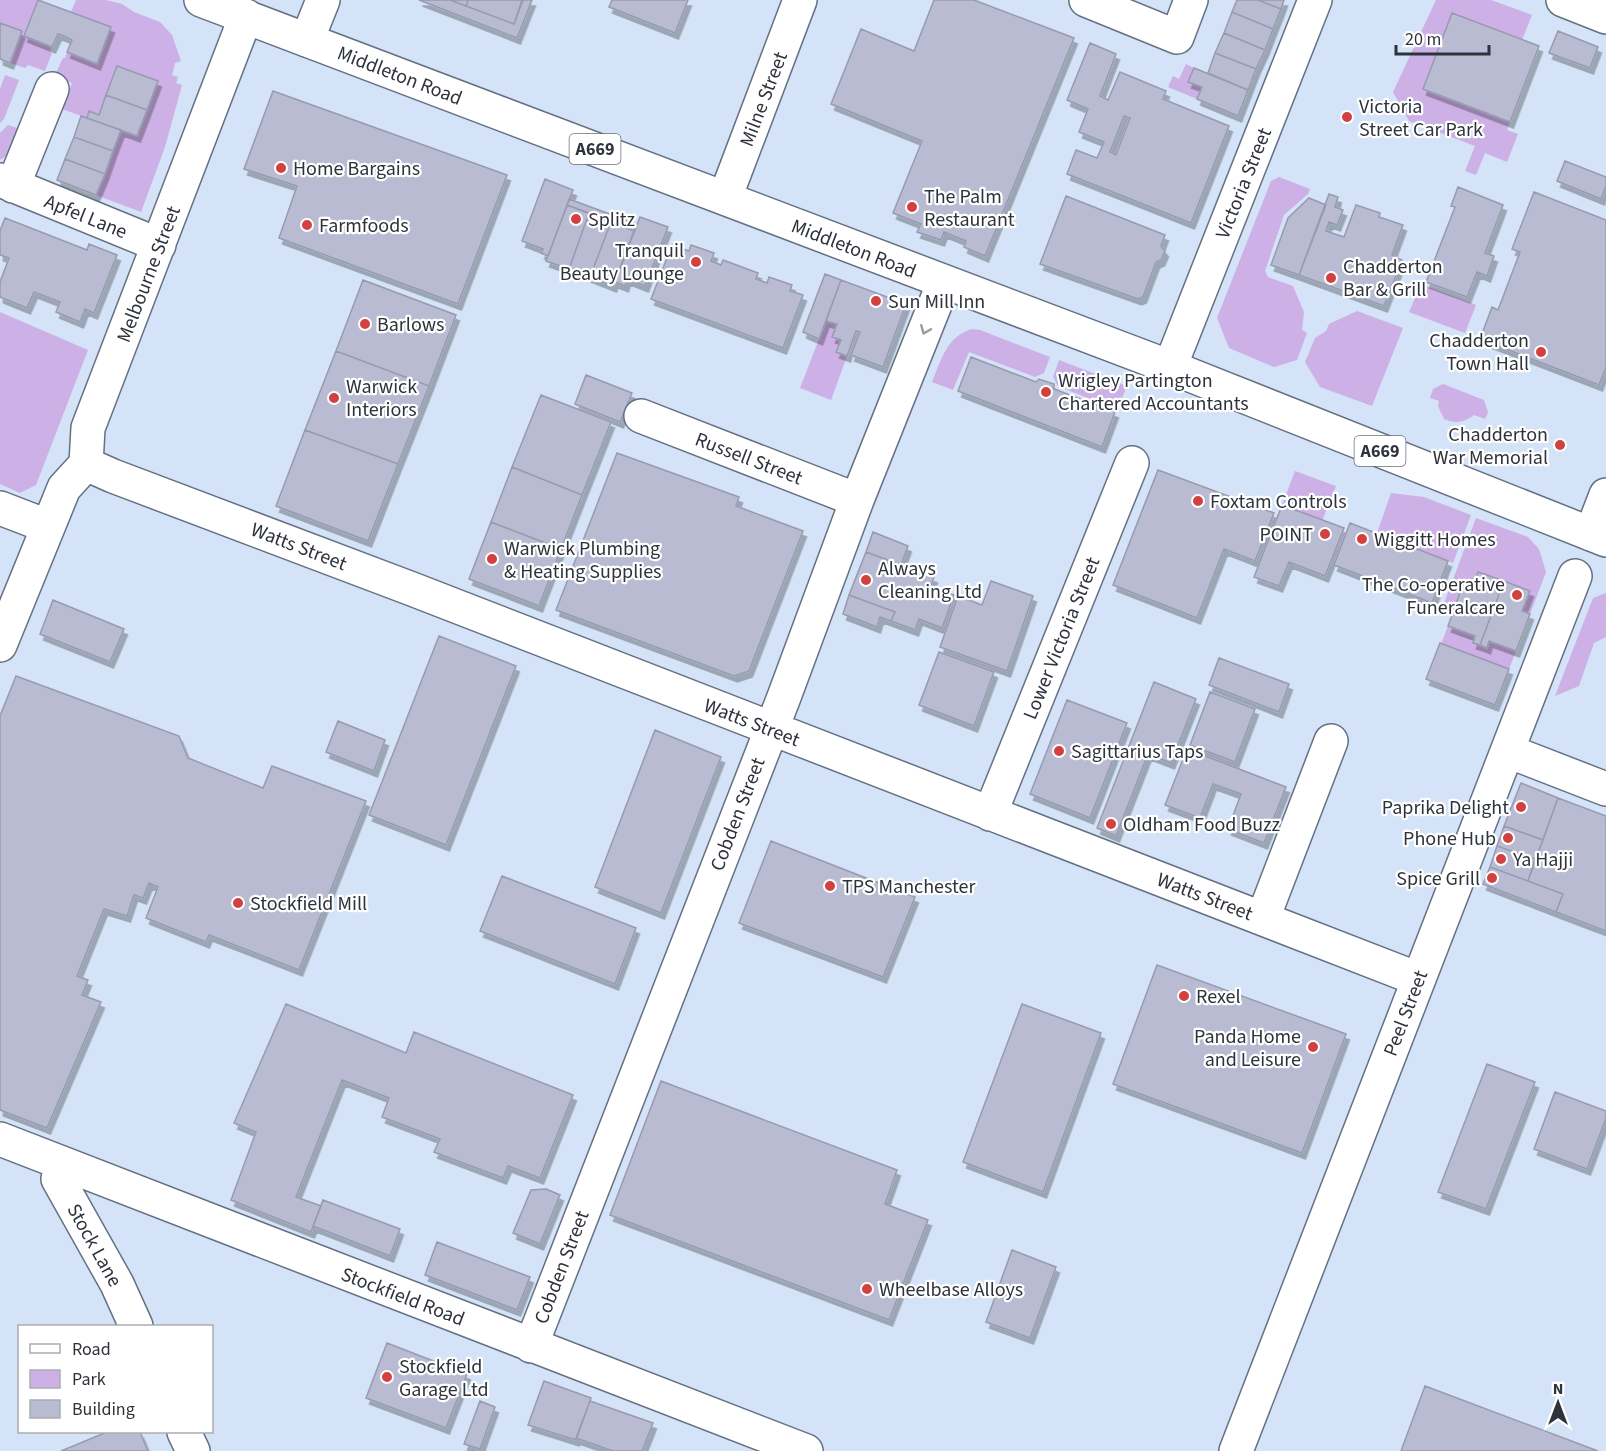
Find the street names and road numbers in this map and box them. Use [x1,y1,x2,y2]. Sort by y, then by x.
street label: Middleton Road [333,39,466,113]
street label: Milne Street [733,48,795,151]
street label: Victoria Street [1209,123,1279,243]
road number: A669 [570,134,620,164]
street label: Apfel Lane [40,188,131,246]
street label: Melbourne Street [110,202,188,347]
street label: Middleton Road [787,212,920,286]
street label: Russell Street [691,426,807,492]
road number: A669 [1354,436,1406,466]
street label: Watts Street [247,516,351,578]
street label: Lower Victoria Street [1017,553,1107,724]
street label: Watts Street [700,692,804,754]
street label: Cobden Street [703,753,772,875]
street label: Watts Street [1153,866,1257,928]
street label: Peel Street [1377,966,1435,1060]
street label: Stock Lane [60,1199,129,1292]
street label: Cobden Street [527,1206,596,1328]
street label: Stockfield Road [337,1261,469,1333]

